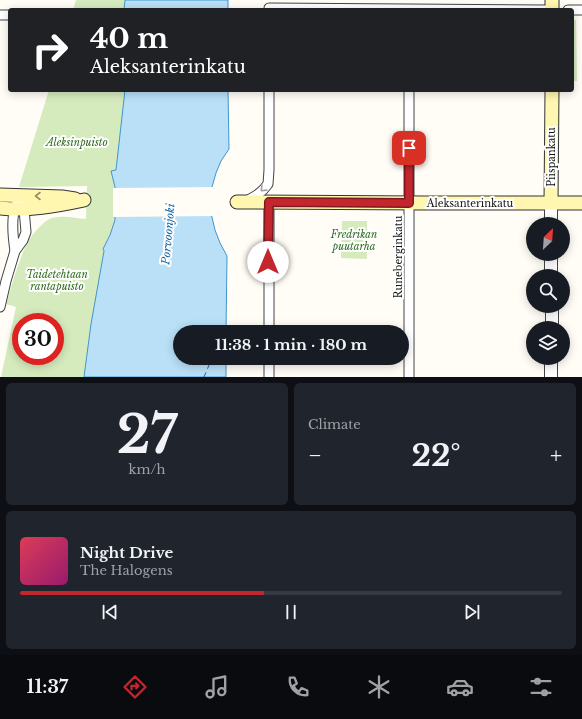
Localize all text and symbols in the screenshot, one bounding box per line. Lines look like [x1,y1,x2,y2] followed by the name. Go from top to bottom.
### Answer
[90,21,168,56] text: 40 m
[24,24,76,76] icon: right
[90,56,246,78] text: Aleksanterinkatu
[545,127,558,187] street label: Piispankatu
[392,131,426,165] pin
[44,136,108,149] park label: Aleksinpuisto
[398,137,420,159] icon: arrive
[260,185,268,192] one-way arrow
[35,192,41,200] one-way arrow
[426,197,514,210] street label: Aleksanterinkatu
[158,203,178,266] water label: Porvoonjoki
[392,215,405,298] street label: Runeberginkatu
[526,217,570,261] north arrow
[526,217,570,365] map controls
[330,228,377,253] park label: Fredrikan puutarha
[247,241,289,283] position arrow
[26,268,88,293] park label: Taidetehtaan rantapuisto
[526,269,570,313] button: search
[12,313,64,365] speed limit sign: 30
[526,321,570,365] button: layers
[215,335,367,354] text: 11:38 · 1 min · 180 m
[117,403,177,467] text: 27
[308,416,361,433] text: Climate
[411,437,460,474] text: 22°
[308,442,322,469] text: −
[550,442,562,469] text: +
[129,461,165,478] text: km/h
[80,543,173,562] text: Night Drive
[80,562,173,579] text: The Halogens
[99,601,121,623] icon: previous
[280,601,302,623] icon: pause
[461,601,483,623] icon: next
[121,673,149,701] icon: directions
[203,673,231,701] icon: music
[284,673,312,701] icon: phone
[365,673,393,701] icon: climate
[446,673,474,701] icon: car
[527,673,555,701] icon: filters
[27,676,68,698] text: 11:37

